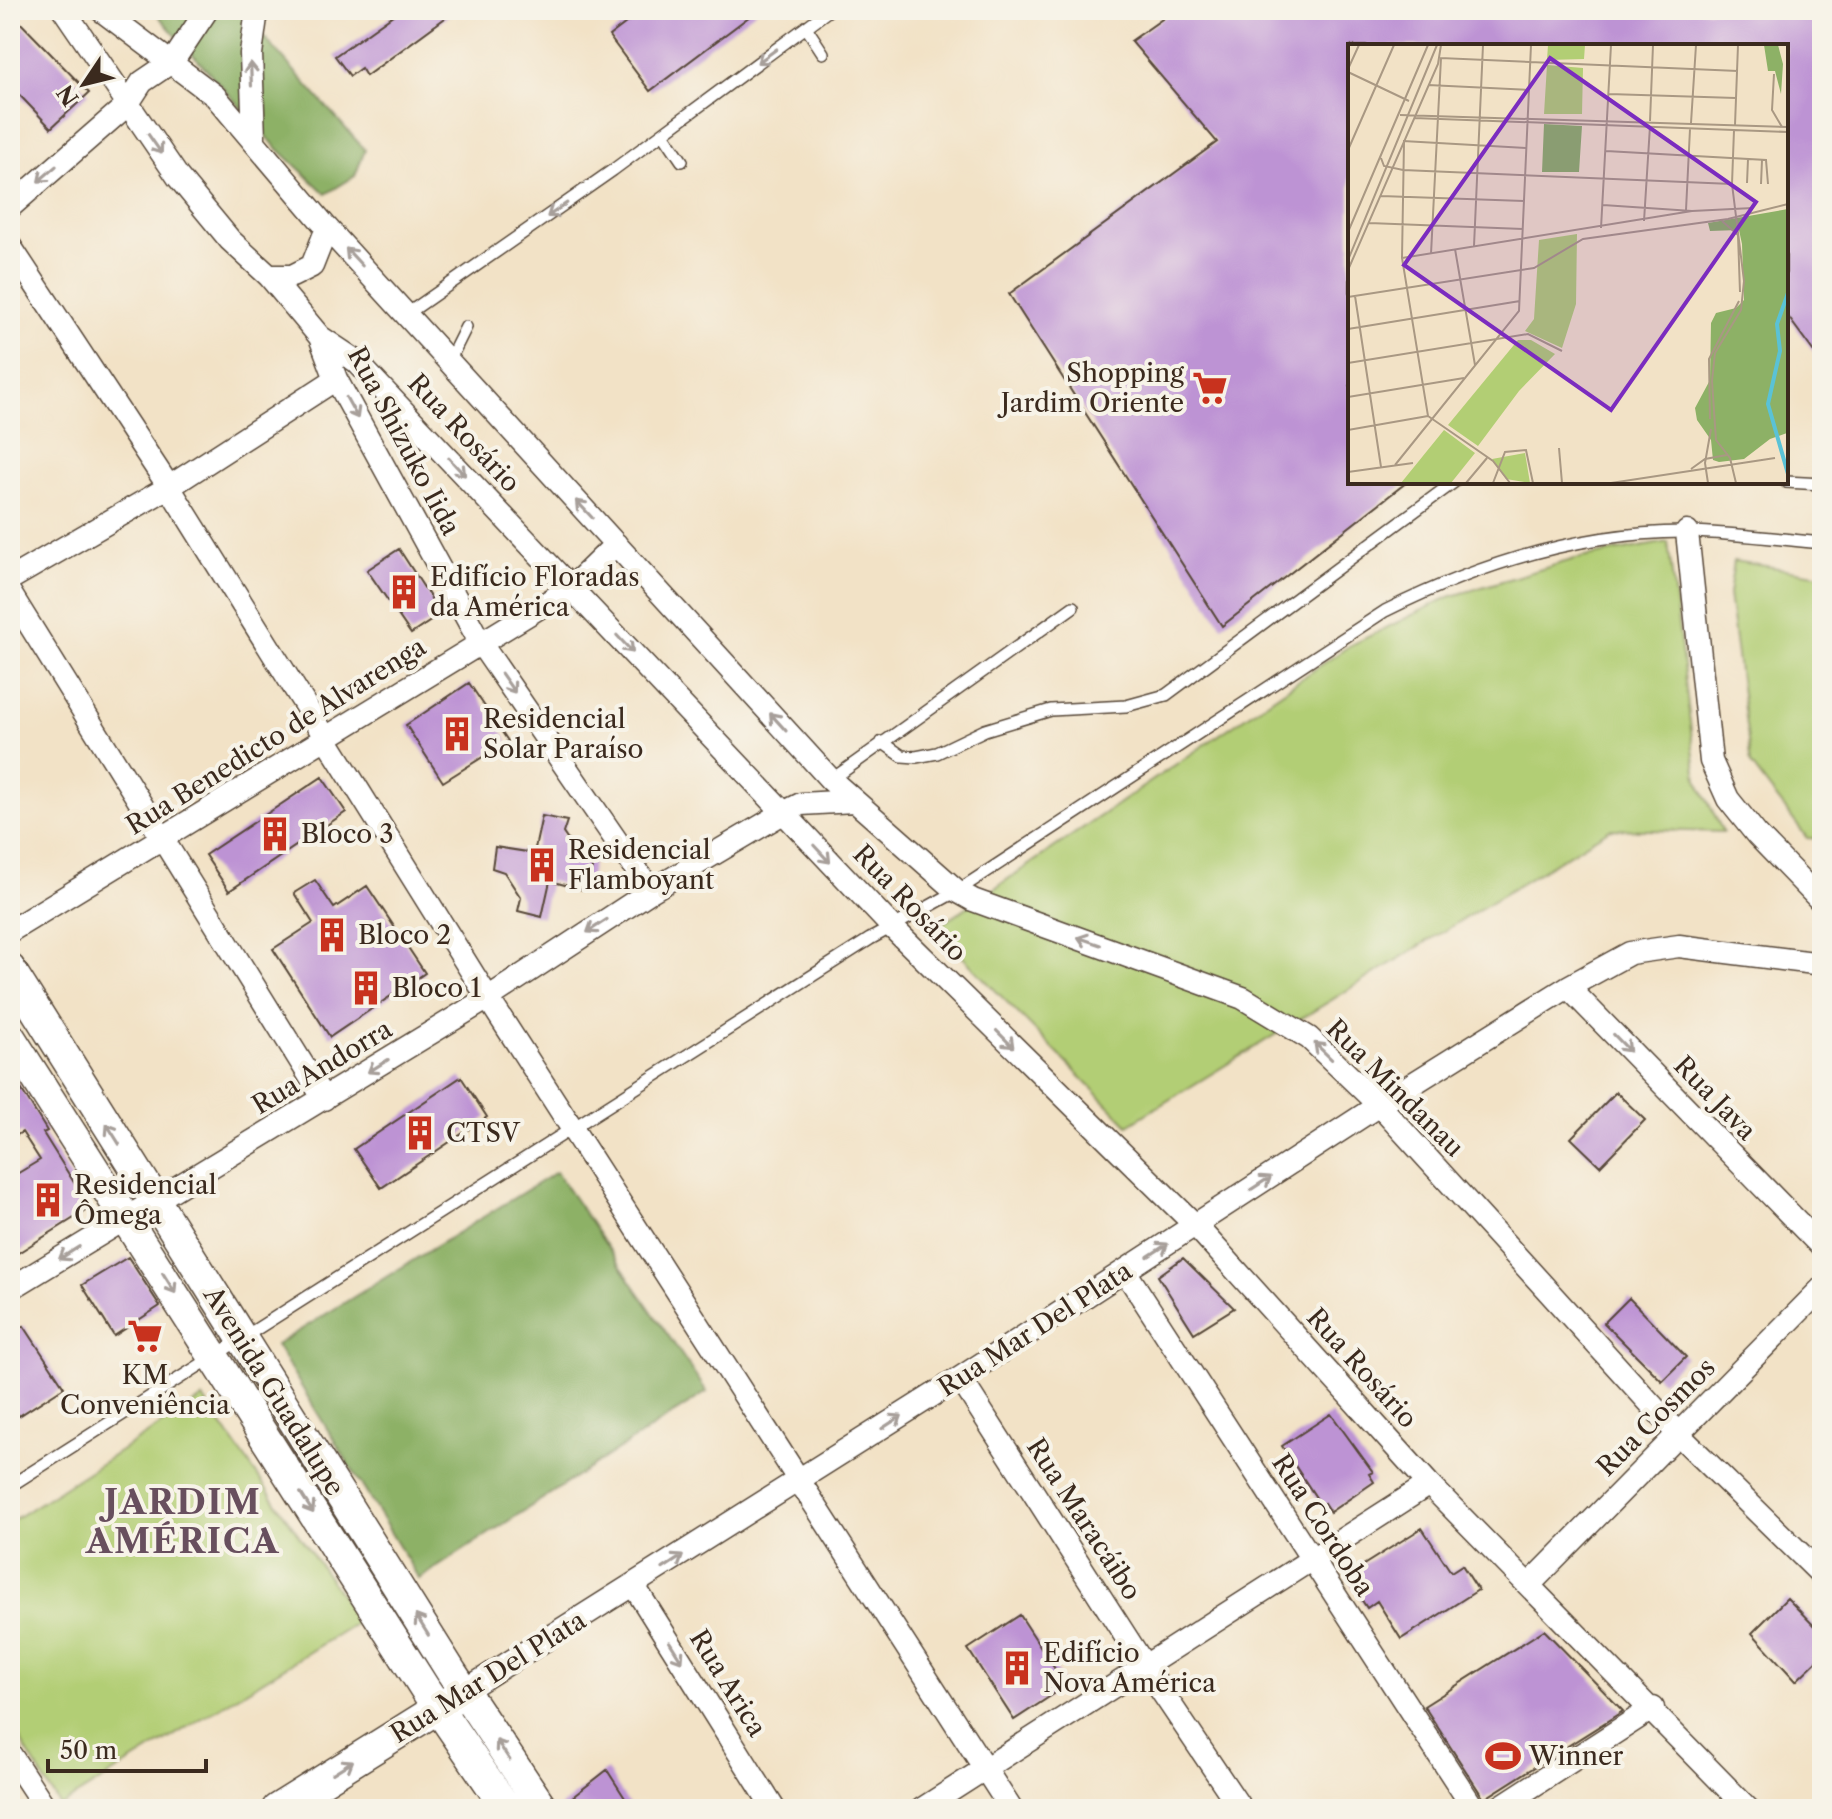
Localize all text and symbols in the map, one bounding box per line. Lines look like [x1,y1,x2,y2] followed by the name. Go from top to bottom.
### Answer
[44,44,124,124] north arrow
[1348,44,1788,484] inset map
[756,48,778,65] one-way arrow
[244,61,259,88] one-way arrow
[51,80,85,111] text: N
[146,133,163,154] one-way arrow
[38,165,58,183] one-way arrow
[546,202,568,218] one-way arrow
[346,247,364,267] one-way arrow
[341,341,467,541] street label: Rua Shizuko Iida
[997,357,1184,419] place label: Shopping Jardim Oriente
[401,367,527,499] street label: Rua Rosário
[1191,369,1229,407] supermarket icon: Shopping Jardim Oriente
[344,396,360,419] one-way arrow
[448,457,467,477] one-way arrow
[576,500,594,520] one-way arrow
[430,561,640,623] place label: Edifício Floradas da América
[385,573,423,611] building icon: Edifício Floradas da América
[120,630,432,842] street label: Rua Benedicto de Alvarenga
[615,634,633,654] one-way arrow
[500,671,516,693] one-way arrow
[483,703,644,765] place label: Residencial Solar Paraíso
[770,713,788,733] one-way arrow
[438,715,476,753] building icon: Residencial Solar Paraíso
[256,815,294,853] building icon: Bloco 3
[301,818,393,850] place label: Bloco 3
[568,834,715,896] place label: Residencial Flamboyant
[846,838,974,968] street label: Rua Rosário
[813,844,832,864] one-way arrow
[523,846,561,884] building icon: Residencial Flamboyant
[313,916,351,954] building icon: Bloco 2
[586,918,609,934] one-way arrow
[358,919,451,951] place label: Bloco 2
[1077,932,1102,947] one-way arrow
[347,969,385,1007] building icon: Bloco 1
[392,972,481,1004] place label: Bloco 1
[246,1013,398,1121] street label: Rua Andorra
[1320,1013,1470,1163] street label: Rua Mindanau
[995,1029,1015,1048] one-way arrow
[1612,1033,1631,1052] one-way arrow
[1313,1042,1333,1061] one-way arrow
[1667,1049,1763,1147] street label: Rua Java
[367,1058,390,1074] one-way arrow
[401,1114,439,1152] building icon: CTSV
[446,1117,521,1149] place label: CTSV
[105,1124,121,1146] one-way arrow
[74,1169,217,1231] place label: Residencial Ômega
[1249,1175,1271,1191] one-way arrow
[29,1181,67,1219] building icon: Residencial Ômega
[1146,1242,1168,1259] one-way arrow
[58,1245,80,1261] one-way arrow
[932,1254,1138,1403] street label: Rua Mar Del Plata
[161,1271,177,1294] one-way arrow
[196,1280,351,1501] street label: Avenida Guadalupe
[1300,1302,1424,1434] street label: Rua Rosário
[126,1317,164,1355] supermarket icon: KM Conveniência
[1590,1351,1722,1483] street label: Rua Cosmos
[60,1359,230,1421] place label: KM Conveniência
[880,1413,903,1429] one-way arrow
[1020,1432,1148,1606] street label: Rua Maracáibo
[1265,1448,1381,1602] street label: Rua Cordoba
[85,1481,280,1562] district label: JARDIM AMÉRICA
[300,1491,316,1514] one-way arrow
[661,1553,684,1569] one-way arrow
[384,1604,592,1750] street label: Rua Mar Del Plata
[414,1615,431,1637] one-way arrow
[683,1624,773,1743] street label: Rua Arica
[1043,1637,1216,1699] place label: Edifício Nova América
[668,1640,684,1663] one-way arrow
[998,1649,1036,1687] building icon: Edifício Nova América
[48,1723,206,1773] scale bar
[60,1736,117,1765] text: 50 m
[1484,1737,1522,1775] sports icon: Winner
[495,1739,511,1762] one-way arrow
[1528,1740,1623,1772] place label: Winner
[331,1759,353,1776] one-way arrow

